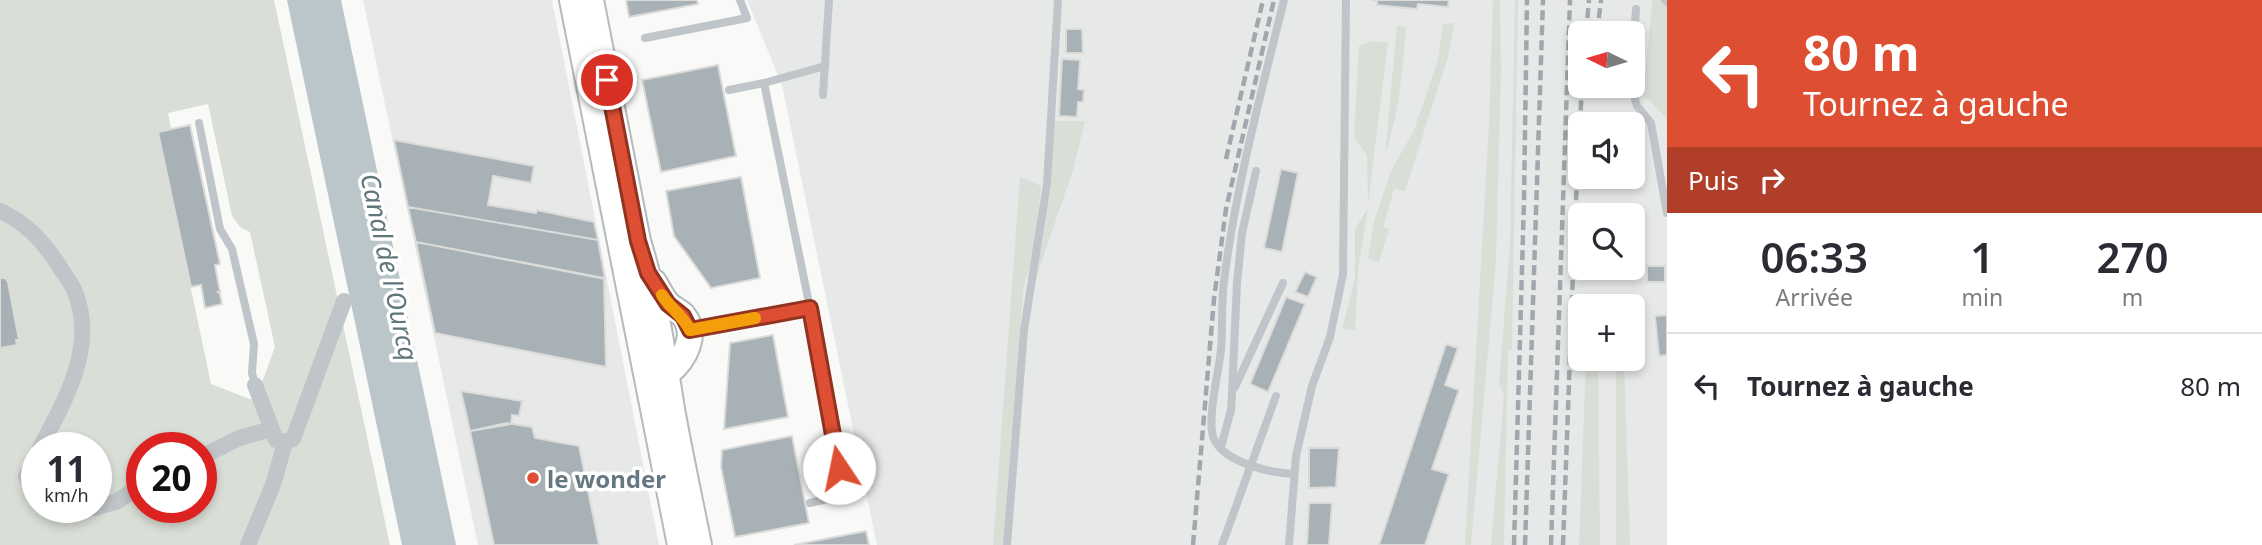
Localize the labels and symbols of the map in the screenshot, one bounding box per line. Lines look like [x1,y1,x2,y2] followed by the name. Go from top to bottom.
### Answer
[1568,21,1645,98] north arrow
[577,50,637,110] pin
[353,170,427,364] water label: Canal de l'Ourcq
[802,431,876,505] position arrow
[126,432,217,523] speed limit sign: 20
[547,462,666,495] place label: le wonder
[525,470,541,486] marker: le wonder

